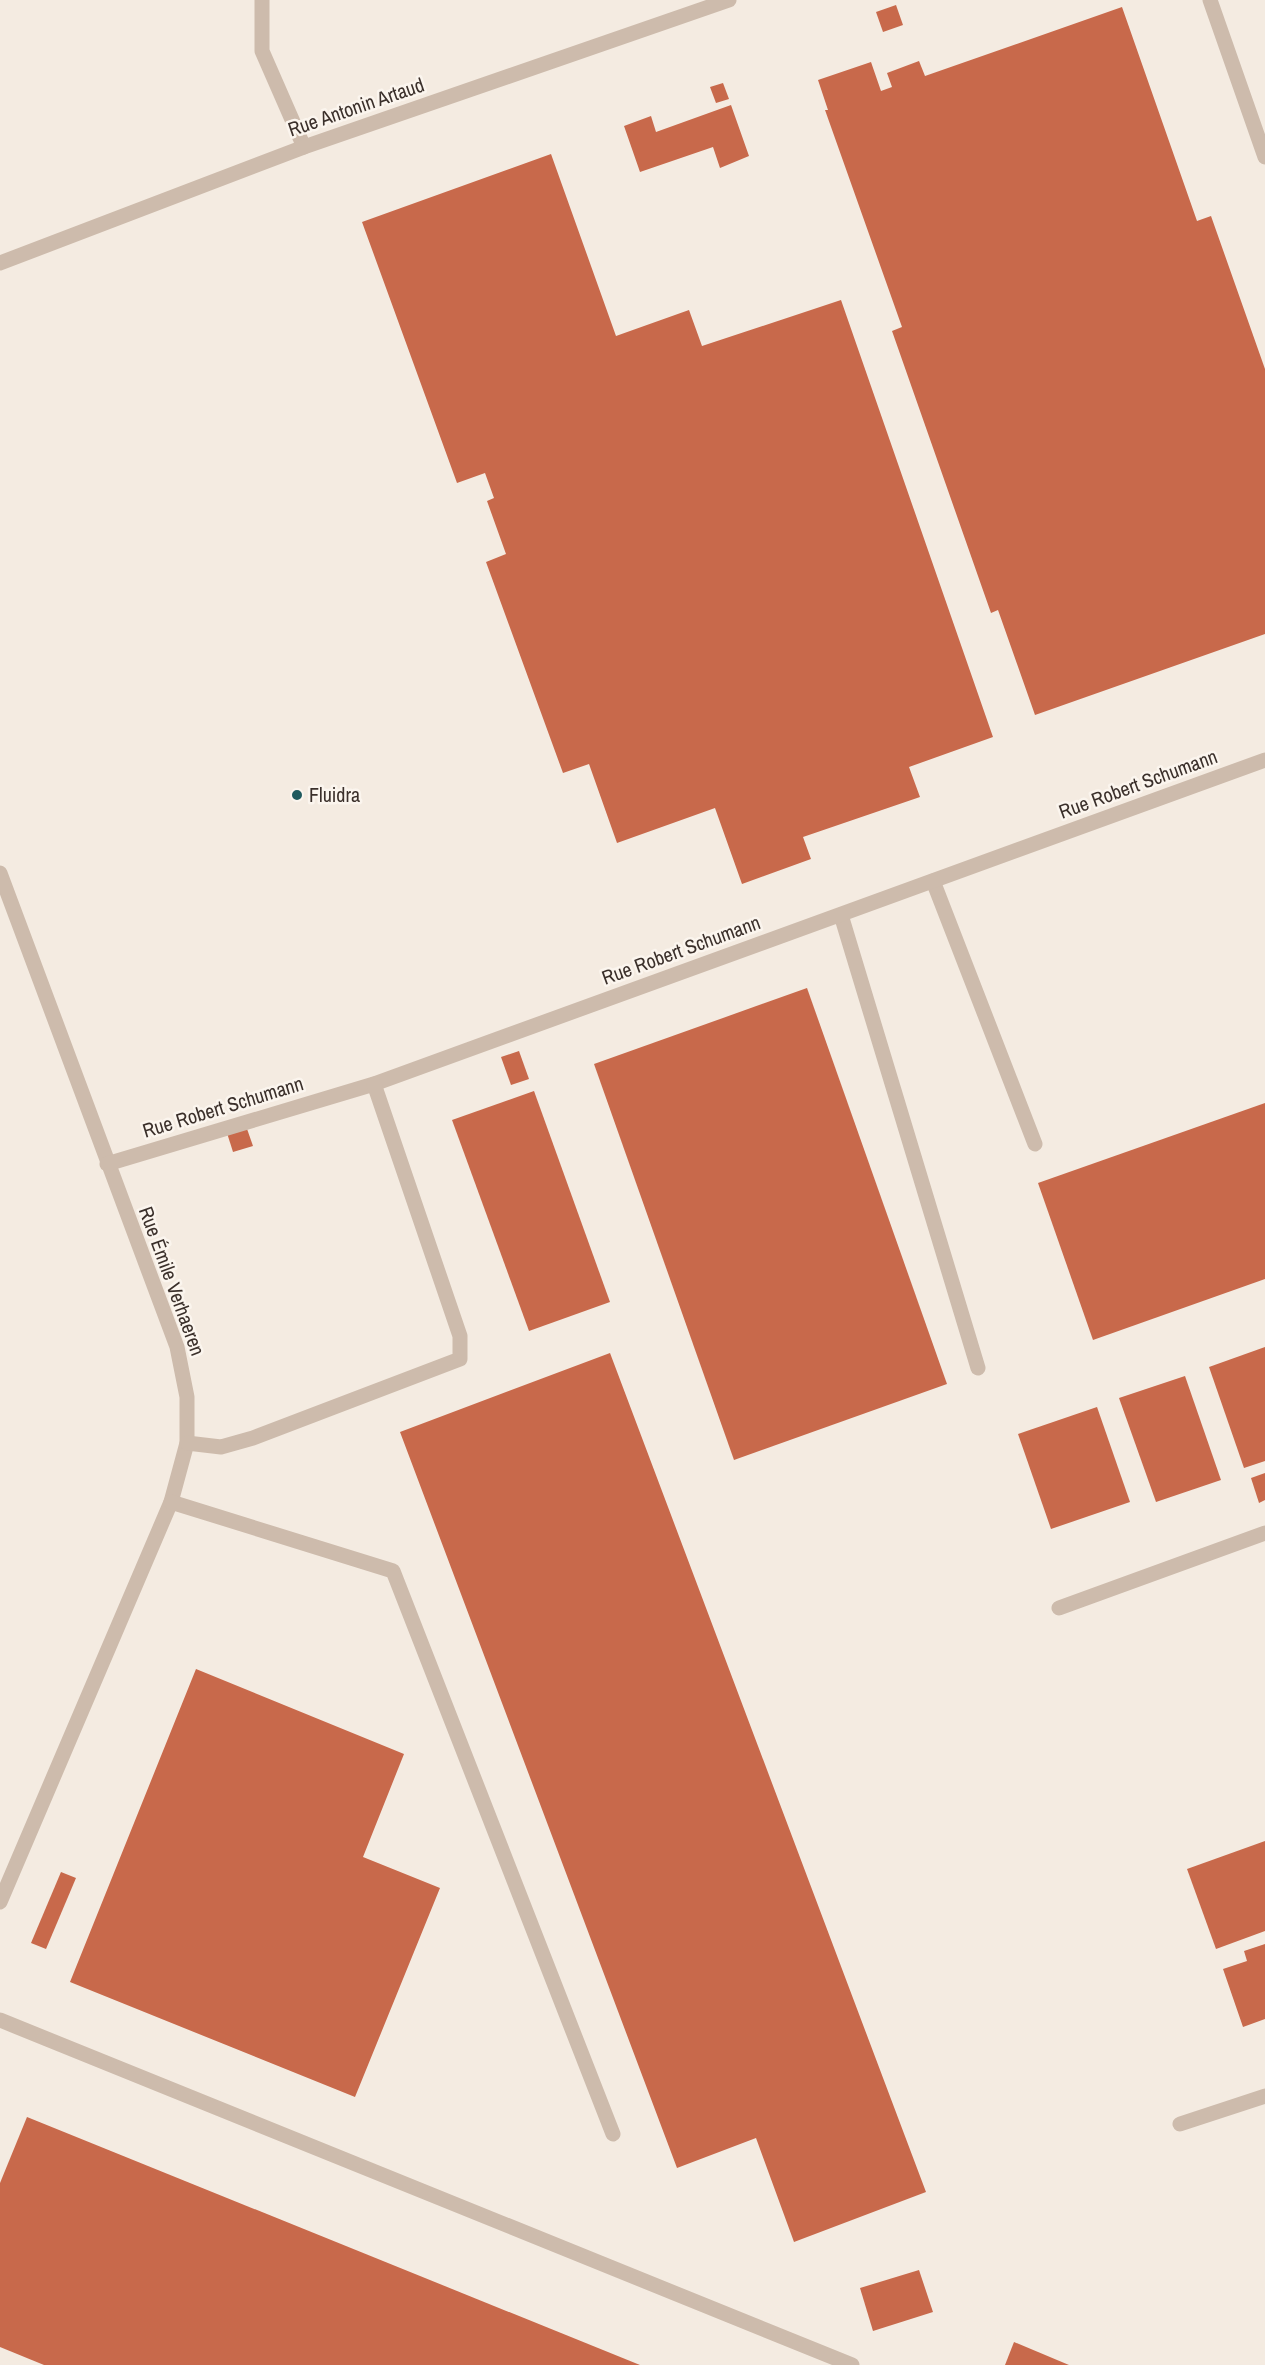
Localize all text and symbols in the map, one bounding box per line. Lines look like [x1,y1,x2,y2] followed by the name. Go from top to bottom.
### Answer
[284,71,427,142] street label: Rue Antonin Artaud
[1055,742,1221,825] street label: Rue Robert Schumann
[309,781,360,808] place label: Fluidra
[290,788,304,802] marker: Fluidra
[598,908,764,991] street label: Rue Robert Schumann
[139,1069,307,1144] street label: Rue Robert Schumann
[133,1203,212,1359] street label: Rue Émile Verhaeren

